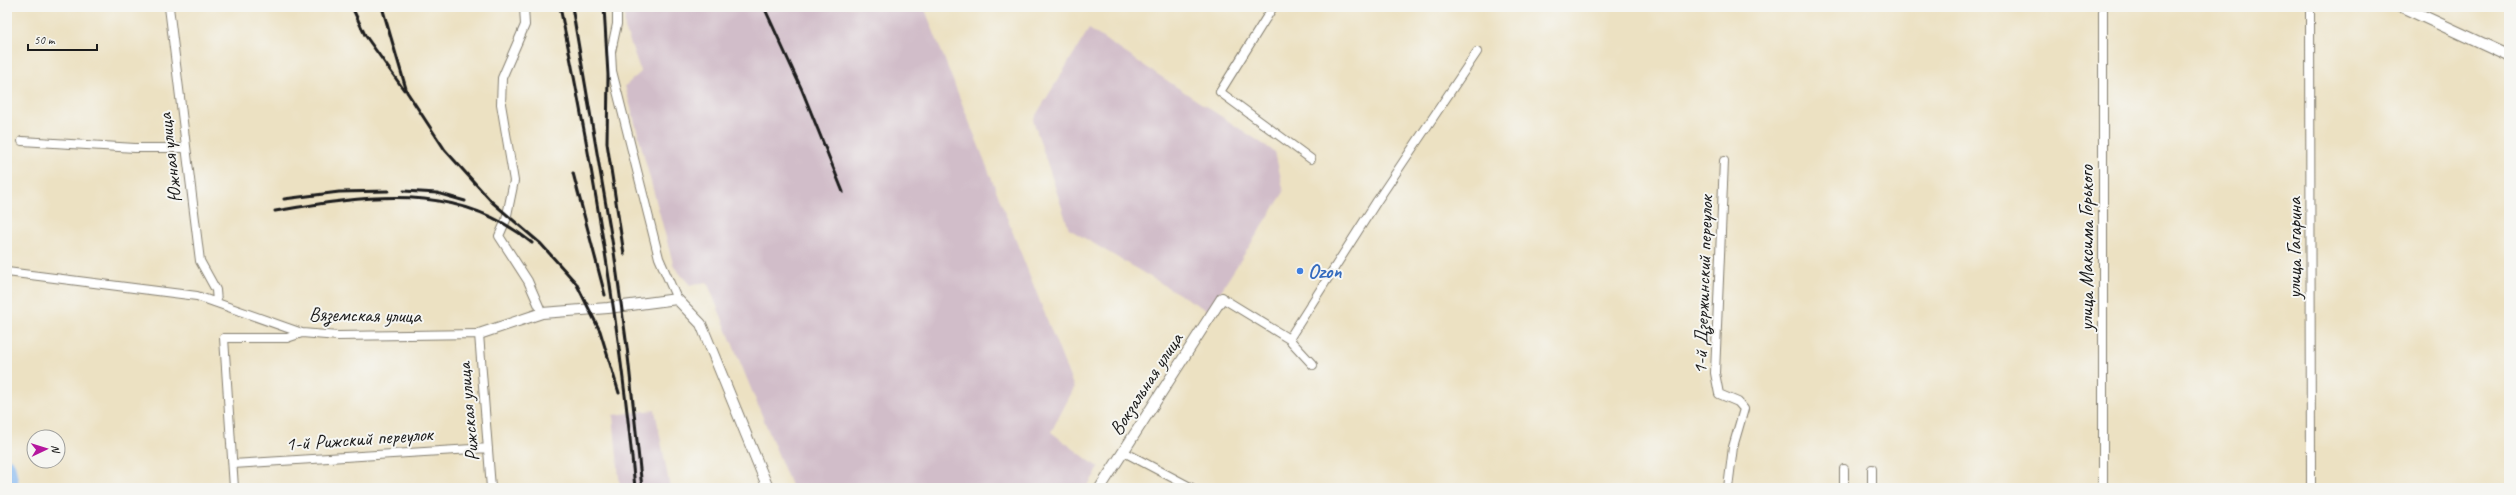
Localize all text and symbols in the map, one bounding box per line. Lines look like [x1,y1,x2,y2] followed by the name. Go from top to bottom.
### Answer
[28,26,97,52] scale bar
[34,32,56,48] text: 50 m
[152,110,188,204] street label: Южная улица
[2074,164,2099,332] street label: улица Максима Горького
[1687,194,1720,375] street label: 1-й Дзержинский переулок
[2282,196,2307,300] street label: улица Гагарина
[1308,259,1342,284] place label: Ozon
[1295,266,1305,276] marker: Ozon
[309,302,423,329] street label: Вяземская улица
[1104,327,1189,440] street label: Вокзальная улица
[451,360,485,462] street label: Рижская улица
[285,421,435,457] street label: 1-й Рижский переулок
[26,429,66,469] north arrow
[49,444,63,454] text: N

